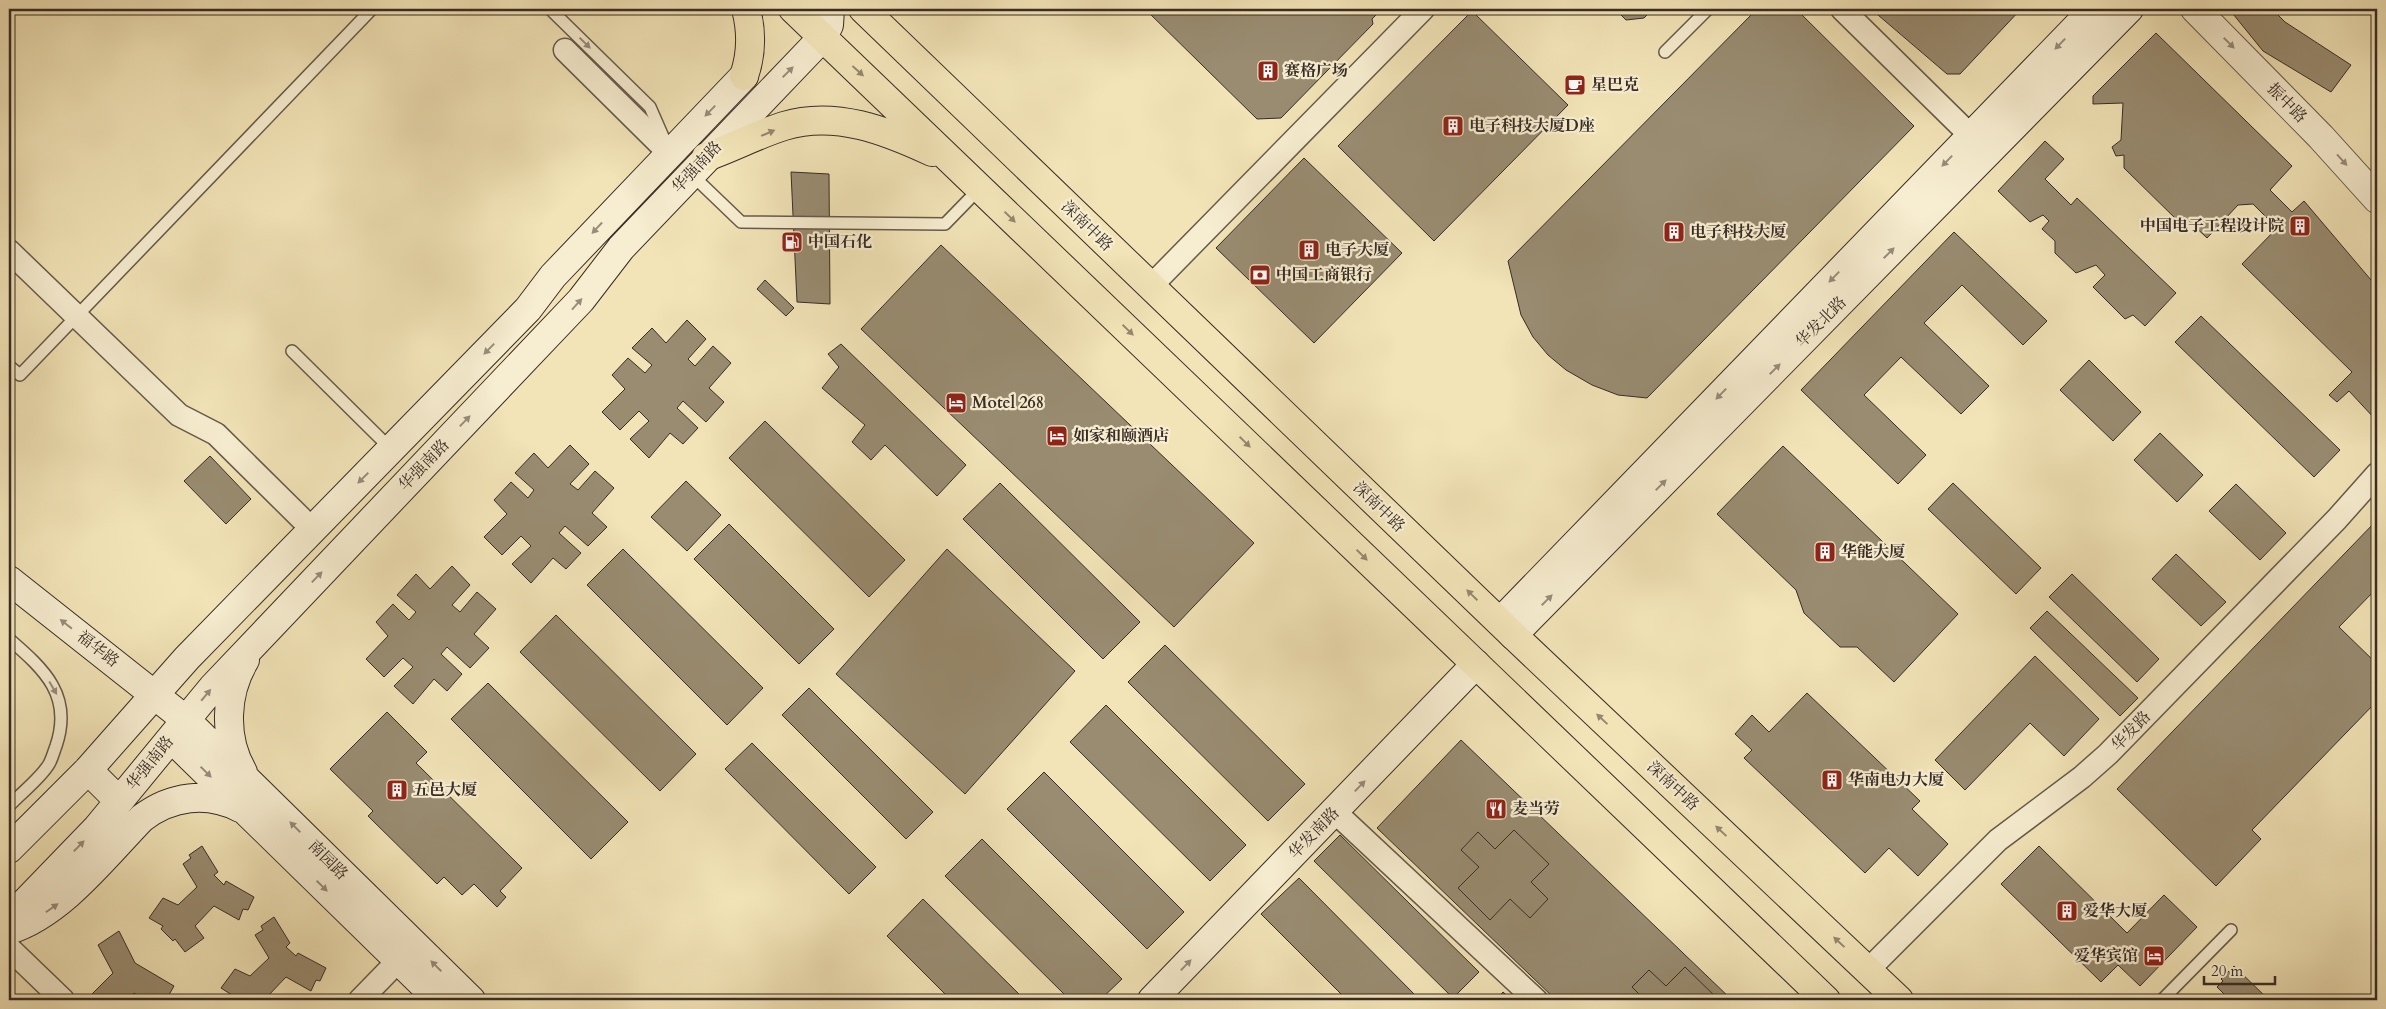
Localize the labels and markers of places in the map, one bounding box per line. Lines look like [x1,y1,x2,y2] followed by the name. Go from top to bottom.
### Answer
[1256,59,1280,83] building icon: 赛格广场
[1284,60,1348,82] place label: 赛格广场
[1563,73,1587,97] cafe icon: 星巴克
[1591,74,1639,96] place label: 星巴克
[1441,114,1465,138] building icon: 电子科技大厦D座
[1469,115,1595,137] place label: 电子科技大厦D座
[2288,214,2312,238] building icon: 中国电子工程设计院
[2140,215,2284,237] place label: 中国电子工程设计院
[1662,220,1686,244] building icon: 电子科技大厦
[1690,221,1786,243] place label: 电子科技大厦
[780,230,804,254] fuel station icon: 中国石化
[808,231,872,253] place label: 中国石化
[1297,238,1321,262] building icon: 电子大厦
[1325,239,1389,261] place label: 电子大厦
[1248,263,1272,287] bank icon: 中国工商银行
[1276,264,1372,286] place label: 中国工商银行
[944,391,968,415] hotel icon: Motel 268
[972,392,1044,414] place label: Motel 268
[1045,424,1069,448] hotel icon: 如家和颐酒店
[1073,425,1169,447] place label: 如家和颐酒店
[1813,540,1837,564] building icon: 华能大厦
[1841,541,1905,563] place label: 华能大厦
[1820,768,1844,792] building icon: 华南电力大厦
[1848,769,1944,791] place label: 华南电力大厦
[385,778,409,802] building icon: 五邑大厦
[413,779,477,801] place label: 五邑大厦
[1484,797,1508,821] restaurant icon: 麦当劳
[1512,798,1560,820] place label: 麦当劳
[2055,899,2079,923] building icon: 爱华大厦
[2083,900,2147,922] place label: 爱华大厦
[2142,944,2166,968] hotel icon: 爱华宾馆
[2074,945,2138,967] place label: 爱华宾馆

